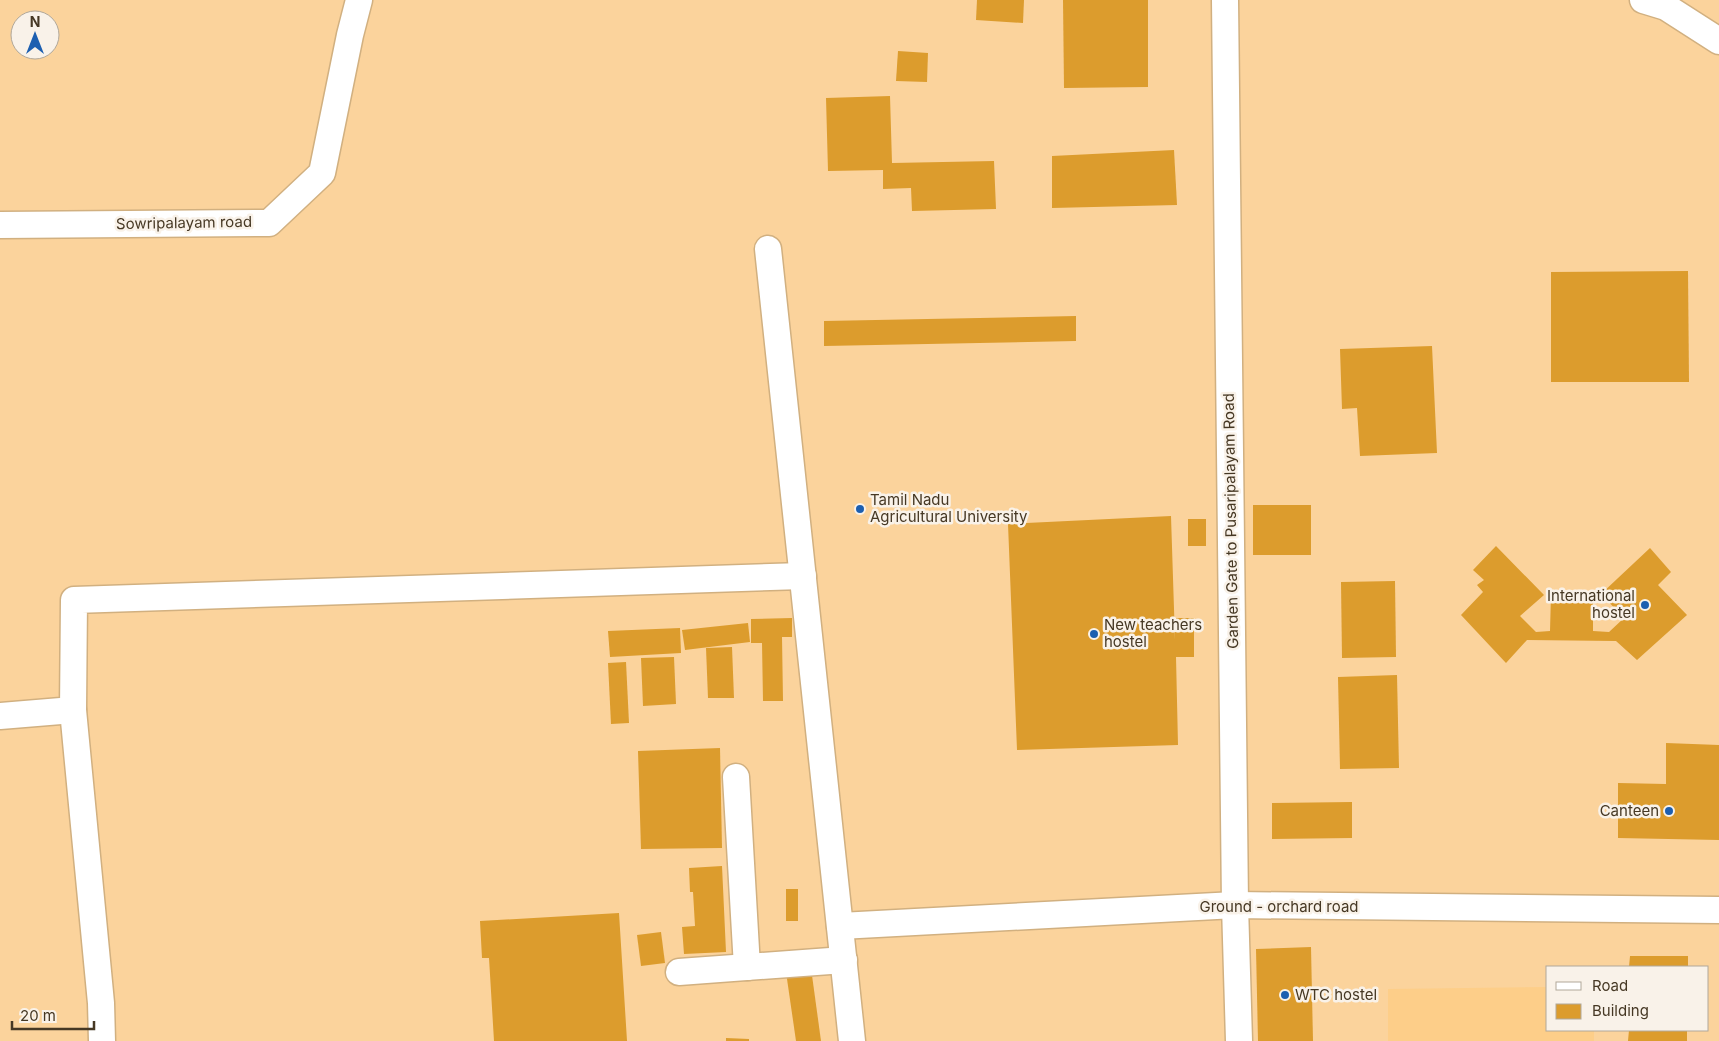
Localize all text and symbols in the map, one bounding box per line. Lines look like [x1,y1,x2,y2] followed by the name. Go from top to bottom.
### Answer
[10,10,60,60] north arrow
[30,13,40,30] text: N
[116,212,252,233] street label: Sowripalayam road
[1219,393,1242,649] street label: Garden Gate to Pusaripalayam Road
[870,490,1028,526] place label: Tamil Nadu Agricultural University
[854,503,866,515] marker: Tamil Nadu Agricultural University
[1547,586,1635,622] place label: International hostel
[1639,599,1651,611] marker: International hostel
[1104,615,1202,651] place label: New teachers hostel
[1088,628,1100,640] marker: New teachers hostel
[1600,801,1659,820] place label: Canteen
[1663,805,1675,817] marker: Canteen
[1199,897,1359,916] street label: Ground - orchard road
[1546,966,1709,1031] legend
[1592,976,1628,995] text: Road
[1295,985,1377,1004] place label: WTC hostel
[1279,989,1291,1001] marker: WTC hostel
[12,998,95,1030] scale bar
[1592,1001,1649,1020] text: Building
[20,1006,56,1025] text: 20 m

